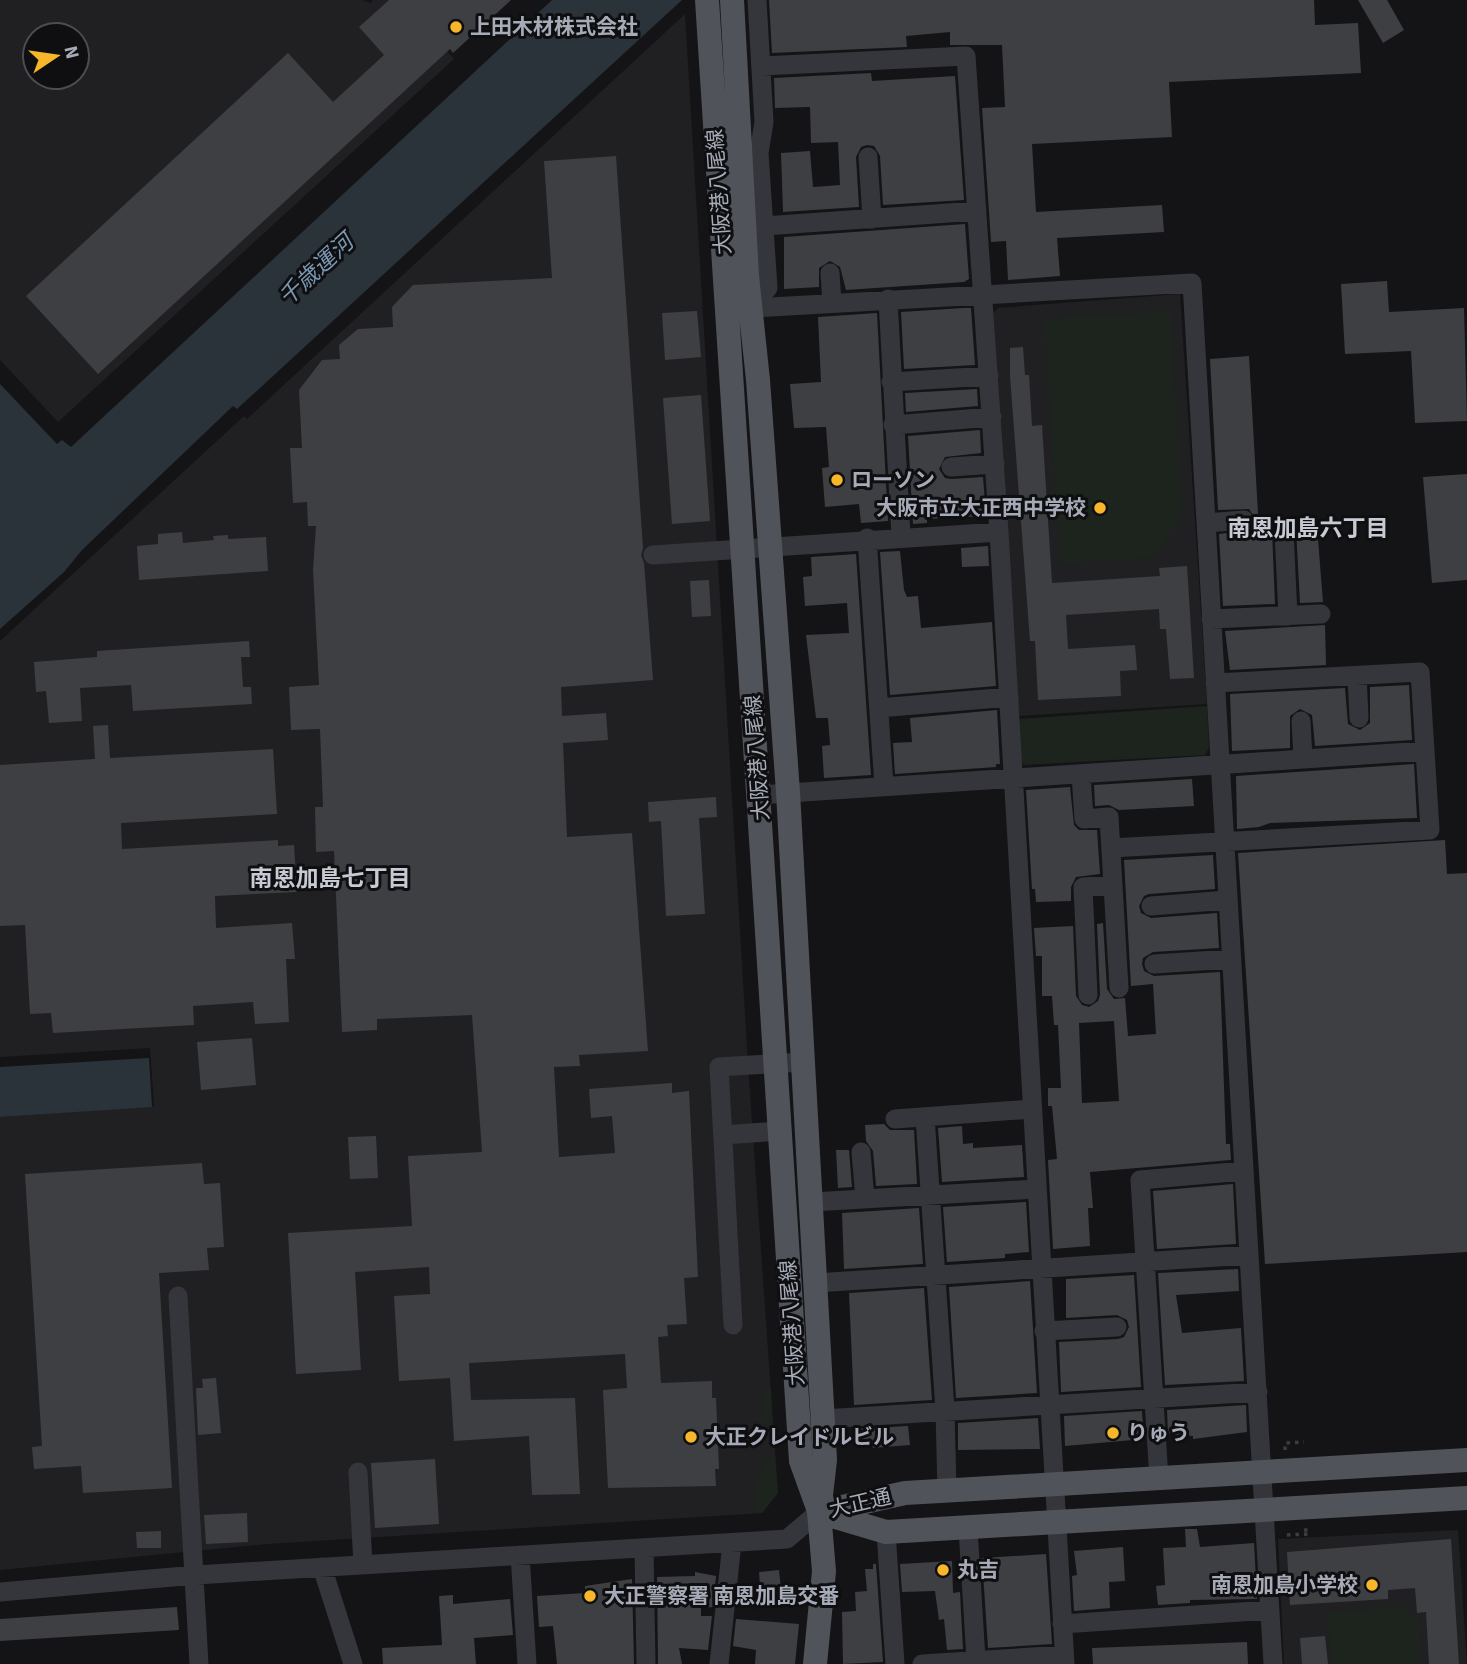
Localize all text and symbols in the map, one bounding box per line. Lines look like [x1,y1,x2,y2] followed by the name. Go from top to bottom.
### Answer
[470,12,638,42] place label: 上田木材株式会社
[448,19,464,35] marker: 上田木材株式会社
[21,21,91,91] north arrow
[57,43,86,62] text: N
[700,128,738,256] street label: 大阪港八尾線
[271,224,364,313] water label: 千歳運河
[851,465,935,495] place label: ローソン
[829,472,845,488] marker: ローソン
[876,493,1086,523] place label: 大阪市立大正西中学校
[1092,500,1108,516] marker: 大阪市立大正西中学校
[1228,512,1389,545] district label: 南恩加島六丁目
[738,694,776,822] street label: 大阪港八尾線
[250,862,411,895] district label: 南恩加島七丁目
[773,1259,811,1387] street label: 大阪港八尾線
[1127,1418,1190,1448] place label: りゅう
[705,1422,894,1452] place label: 大正クレイドルビル
[1105,1425,1121,1441] marker: りゅう
[683,1429,699,1445] marker: 大正クレイドルビル
[826,1481,894,1525] street label: 大正通
[957,1555,999,1585] place label: 丸吉
[935,1562,951,1578] marker: 丸吉
[1211,1570,1358,1600] place label: 南恩加島小学校
[1364,1577,1380,1593] marker: 南恩加島小学校
[604,1581,839,1611] place label: 大正警察署 南恩加島交番
[582,1588,598,1604] marker: 大正警察署 南恩加島交番

